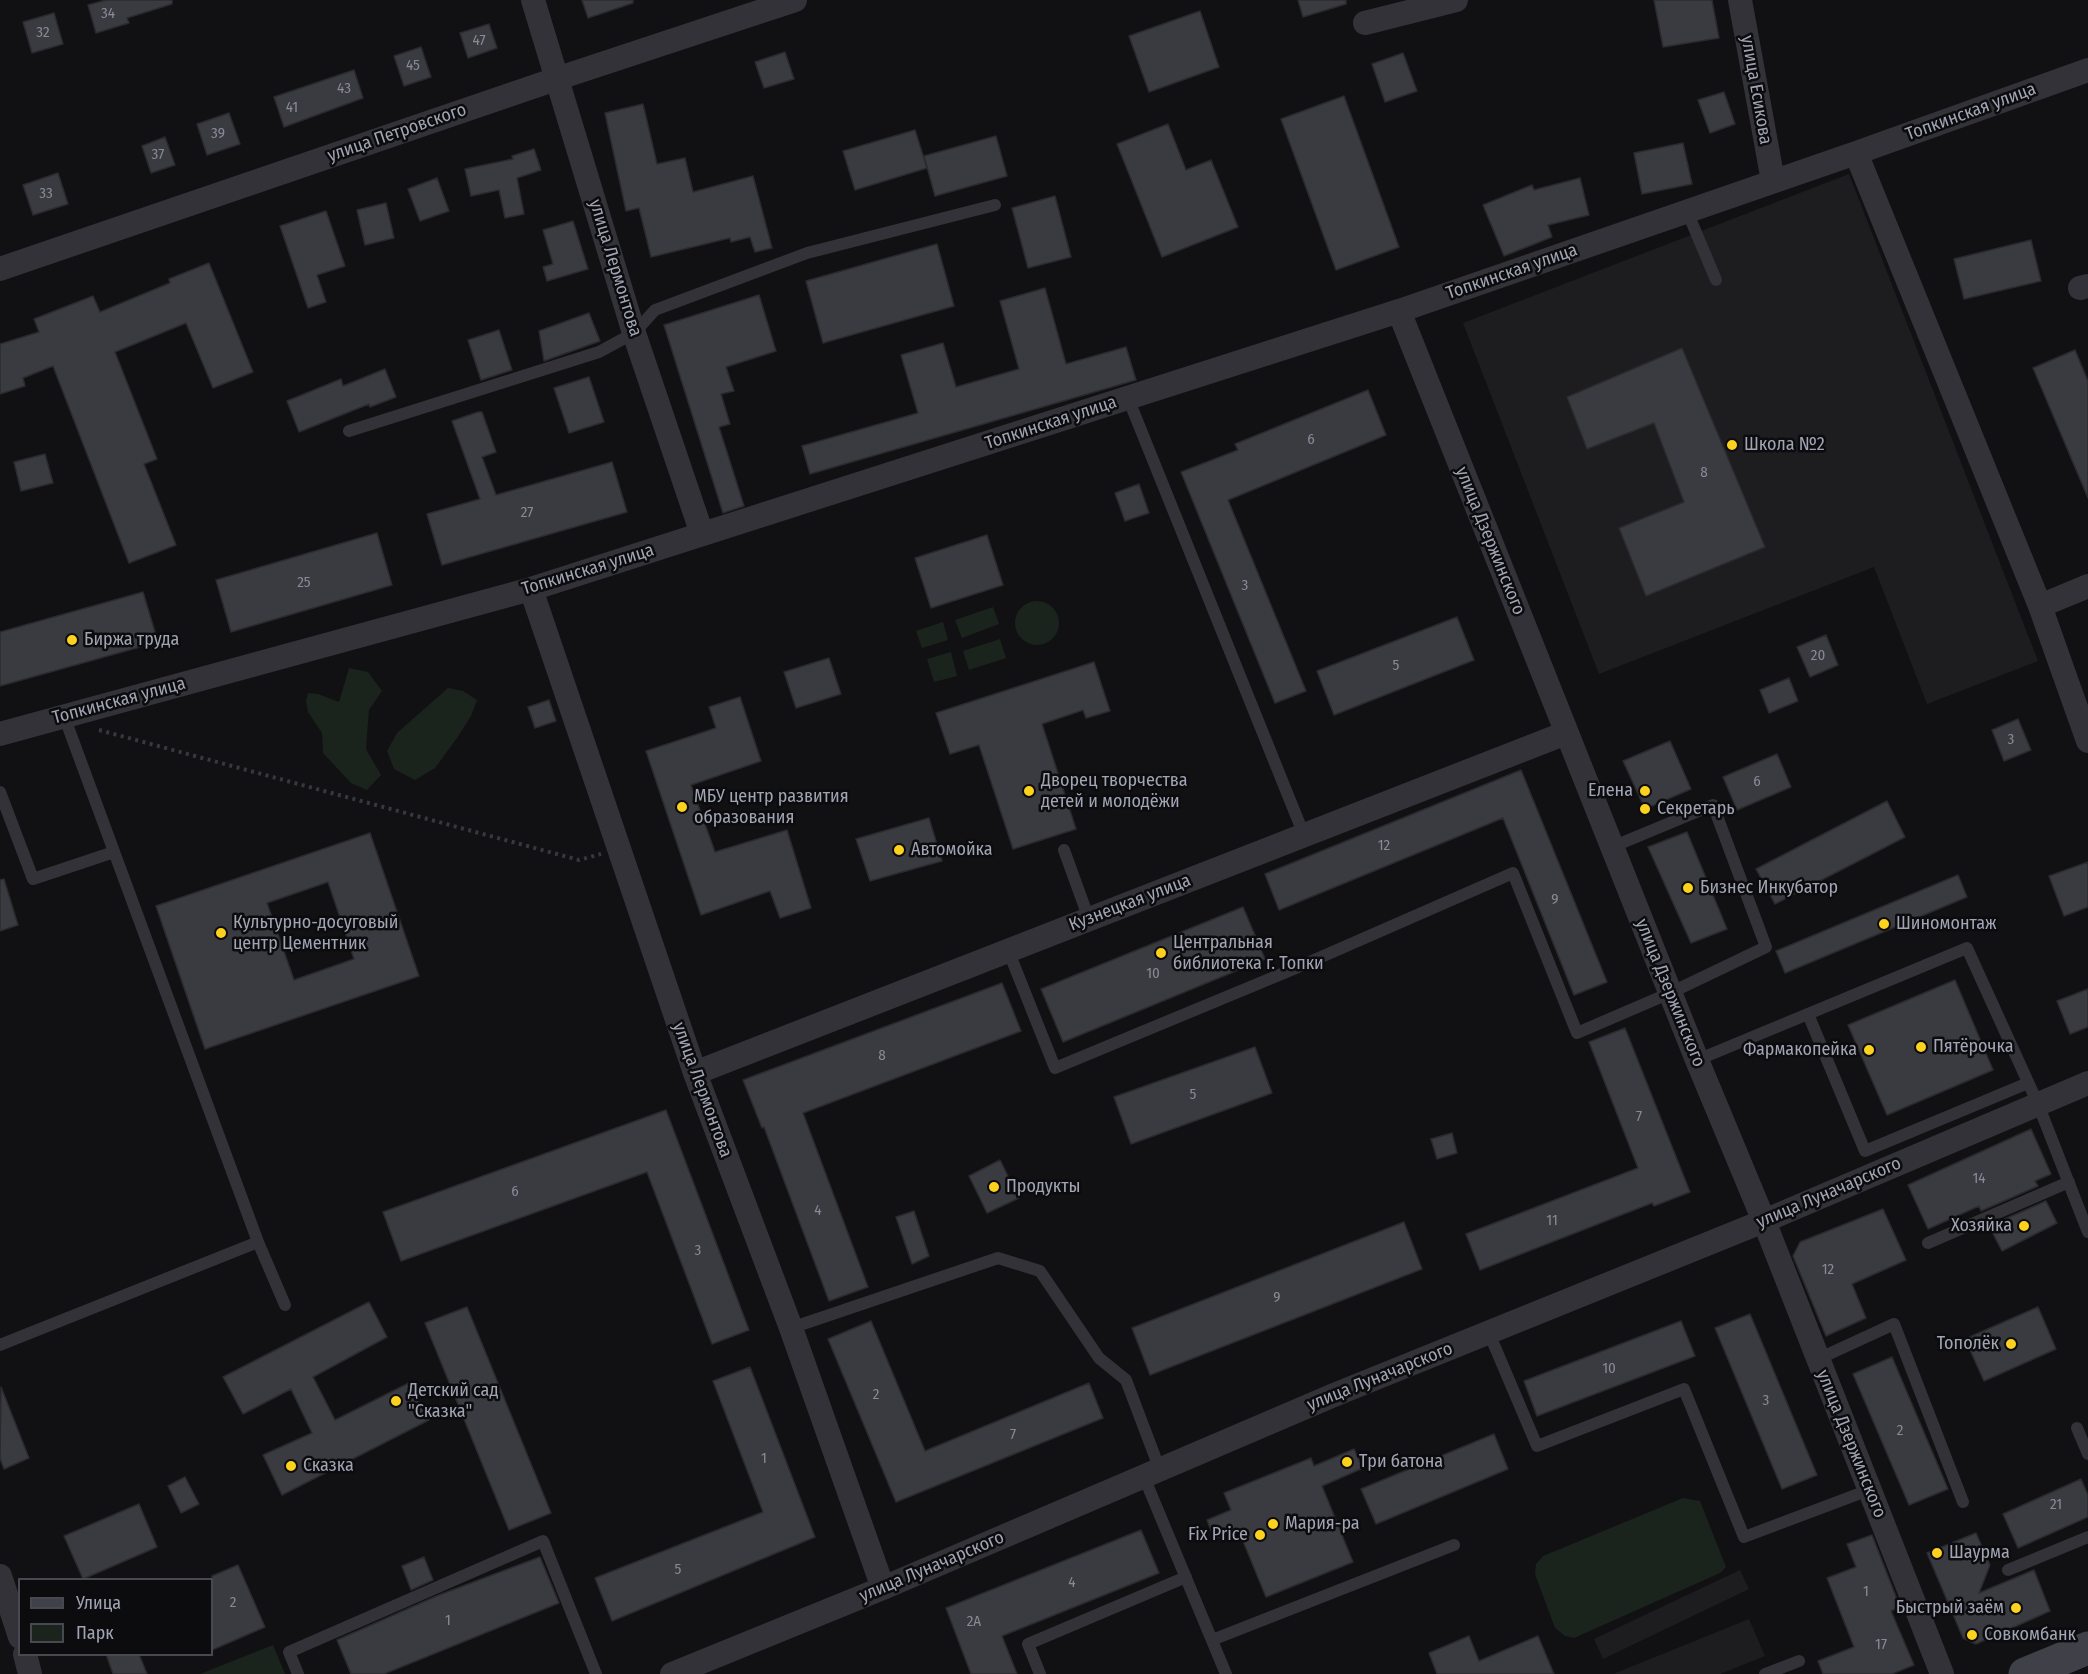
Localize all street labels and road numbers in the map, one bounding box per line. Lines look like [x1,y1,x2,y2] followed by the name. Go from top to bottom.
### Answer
[1736,34,1776,146] street label: улица Есикова
[1903,78,2039,146] street label: Топкинская улица
[325,99,469,167] street label: улица Петровского
[584,197,646,339] street label: улица Лермонтова
[1444,239,1580,305] street label: Топкинская улица
[983,392,1119,454] street label: Топкинская улица
[1450,464,1530,618] street label: улица Дзержинского
[519,540,657,600] street label: Топкинская улица
[50,673,188,729] street label: Топкинская улица
[1066,870,1194,936] street label: Кузнецкая улица
[1630,916,1710,1070] street label: улица Дзержинского
[667,1019,737,1161] street label: улица Лермонтова
[1753,1153,1905,1233] street label: улица Луначарского
[1304,1338,1456,1416] street label: улица Луначарского
[1811,1367,1891,1521] street label: улица Дзержинского
[856,1527,1008,1607] street label: улица Луначарского

